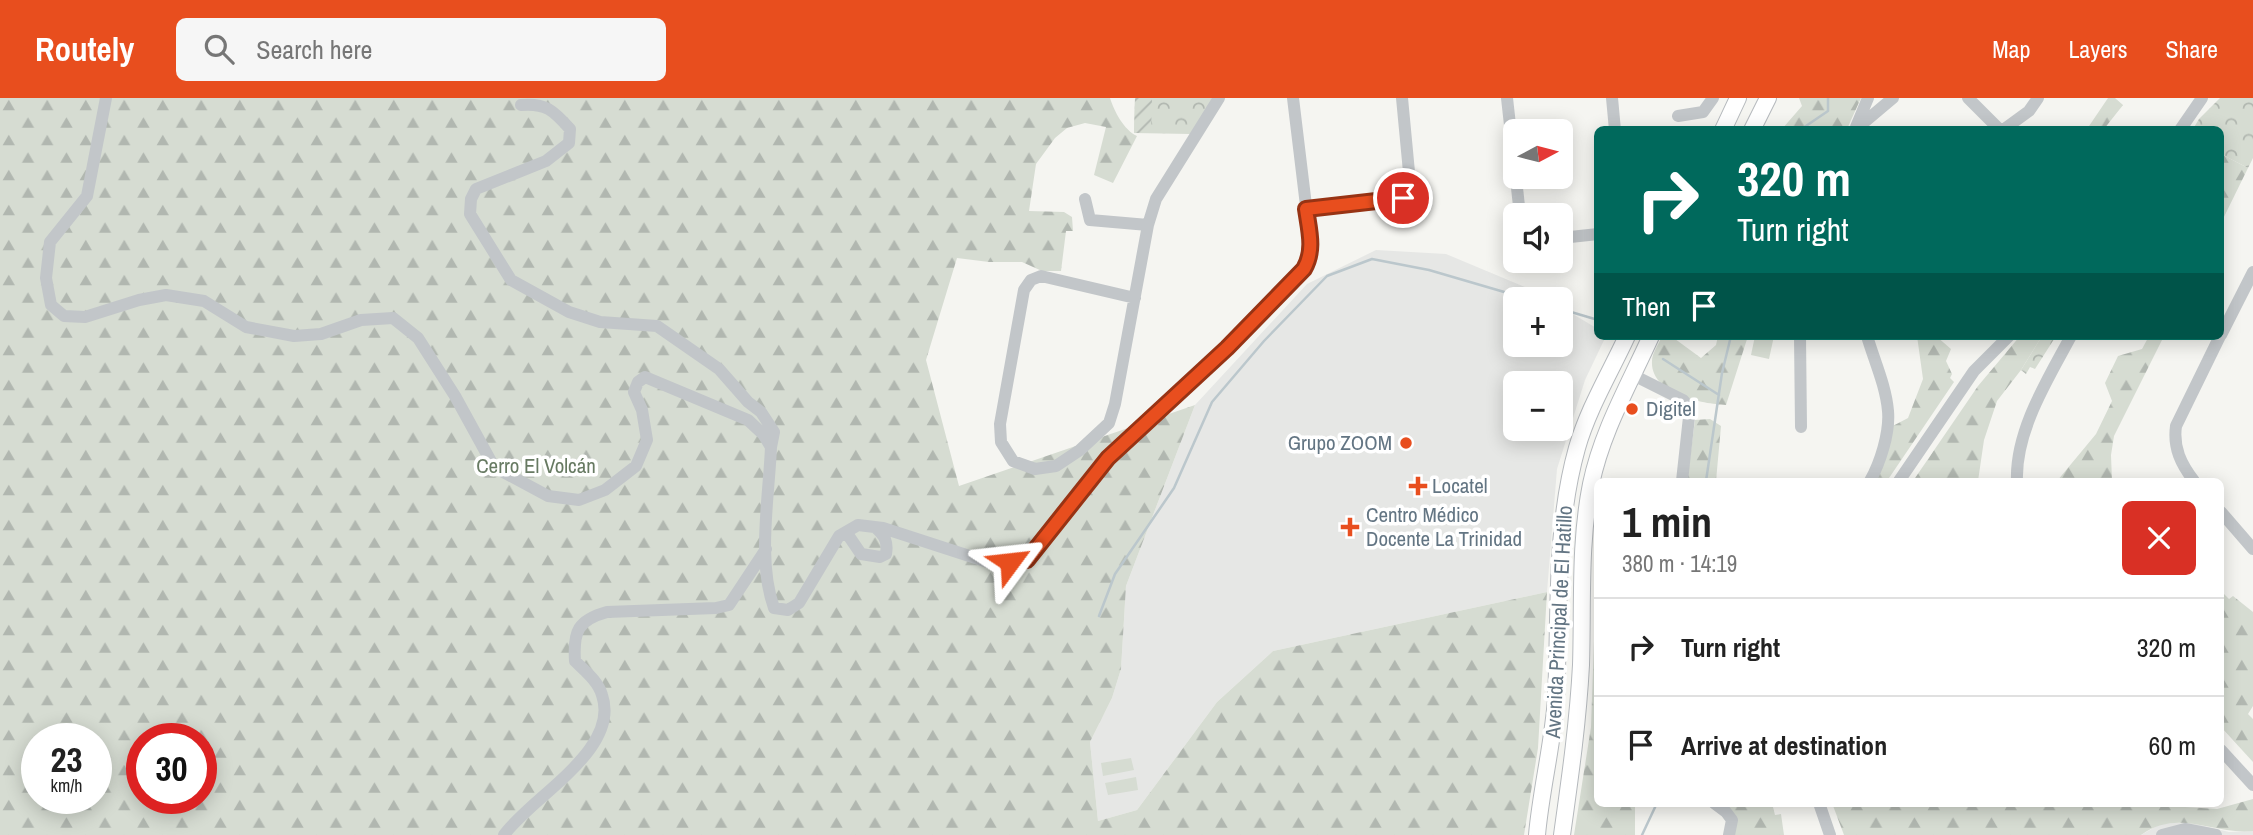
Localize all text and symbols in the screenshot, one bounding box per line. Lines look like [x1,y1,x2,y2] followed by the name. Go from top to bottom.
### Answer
[176,18,666,81] search box
[35,27,134,71] text: Routely
[200,30,238,68] icon: search
[256,32,372,67] text: Search here
[1992,33,2030,65] text: Map
[2068,33,2127,65] text: Layers
[2165,33,2218,65] text: Share
[1503,119,1573,189] north arrow
[1503,119,1573,441] map controls
[1737,145,1851,211] text: 320 m
[1622,154,1713,245] icon: right
[1373,168,1433,228] pin
[1384,179,1422,217] icon: arrive
[1503,203,1573,273] button: sound
[1737,208,1849,251] text: Turn right
[1503,287,1573,357] button: +
[1685,287,1723,325] icon: arrive
[1622,289,1671,324] text: Then
[1503,371,1573,441] button: −
[1646,394,1696,423] place label: Digitel
[1624,401,1640,417] marker: Digitel
[1288,428,1392,457] place label: Grupo ZOOM
[1398,435,1414,451] marker: Grupo ZOOM
[476,451,596,480] park label: Cerro El Volcán
[1432,471,1488,500] place label: Locatel
[1410,478,1426,494] marker: Locatel
[1622,494,1712,550] text: 1 min
[1366,500,1522,553] place label: Centro Médico Docente La Trinidad
[2122,501,2196,575] button: close
[1538,505,1579,740] street label: Avenida Principal de El Hatillo
[1340,517,1360,537] marker: Centro Médico Docente La Trinidad
[973,525,1047,599] position arrow
[1622,548,1737,579] text: 380 m · 14:19
[1622,628,1660,666] icon: right
[1681,630,1780,665] text: Turn right
[2137,630,2196,665] text: 320 m
[126,723,217,814] speed limit sign: 30
[1622,726,1660,764] icon: arrive
[1681,728,1887,763] text: Arrive at destination
[2149,728,2196,763] text: 60 m
[51,736,82,783] text: 23
[51,773,83,798] text: km/h

